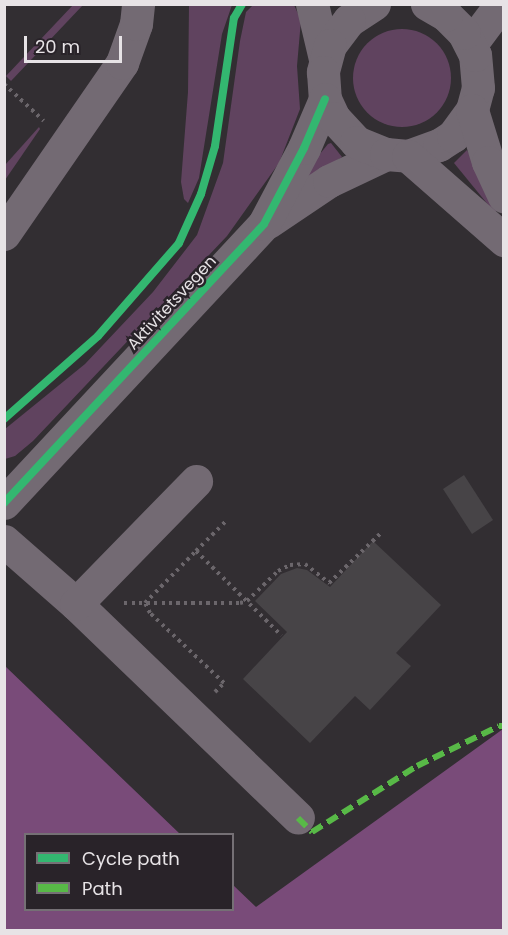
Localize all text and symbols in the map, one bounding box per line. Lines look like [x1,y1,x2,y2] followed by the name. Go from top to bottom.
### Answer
[27,24,124,62] scale bar
[35,34,80,59] text: 20 m
[124,252,220,354] street label: Aktivitetsvegen
[24,833,234,911] legend
[82,846,180,871] text: Cycle path
[82,876,123,901] text: Path

